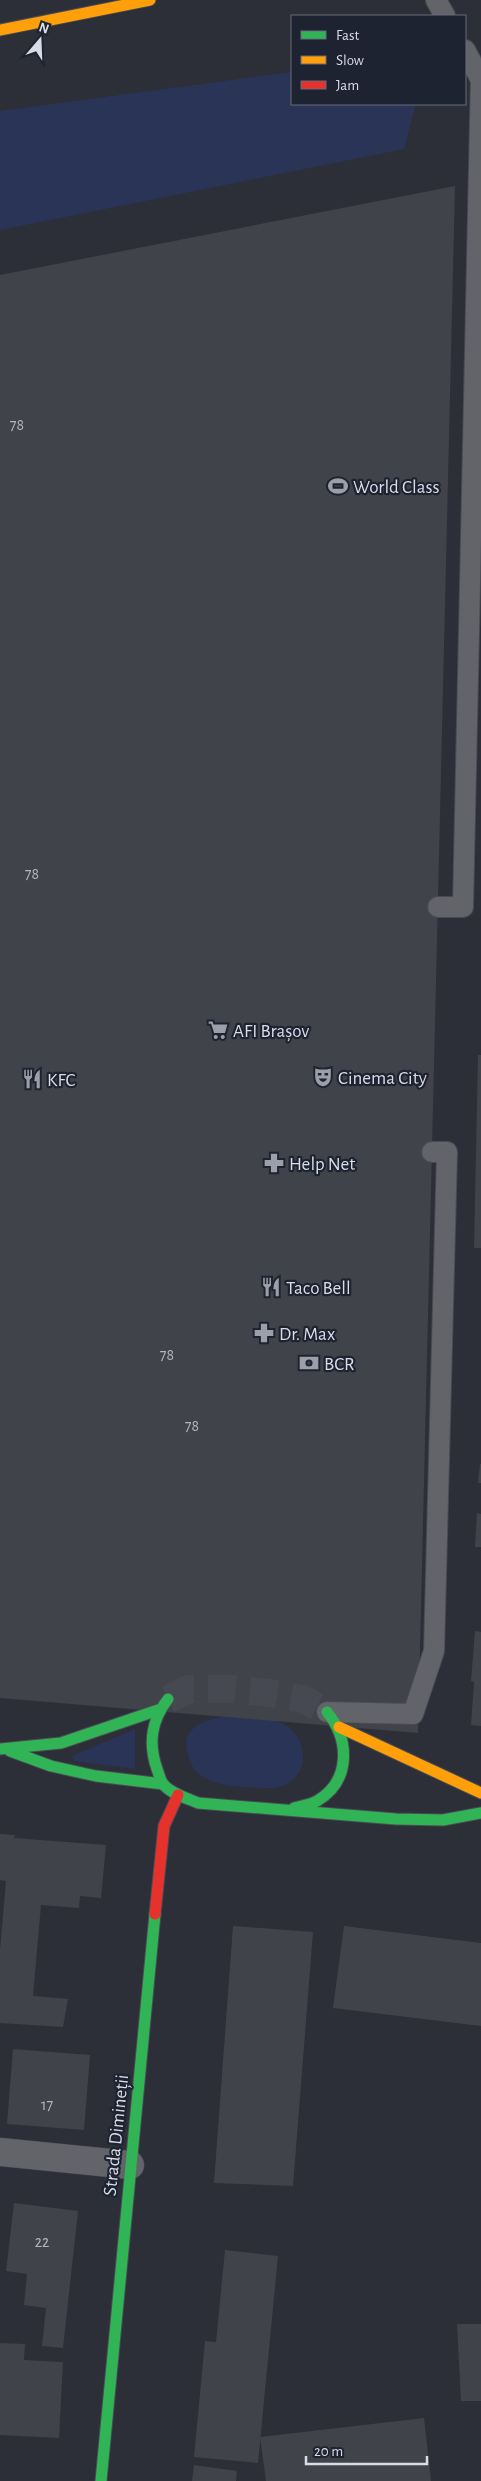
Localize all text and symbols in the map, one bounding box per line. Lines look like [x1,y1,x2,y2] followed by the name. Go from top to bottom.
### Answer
[15,15,65,65] north arrow
[291,15,466,105] legend
[37,20,51,37] text: N
[336,28,360,43] text: Fast
[336,53,364,68] text: Slow
[336,78,359,93] text: Jam
[10,417,24,433] house number: 78
[327,475,349,497] sports icon: World Class
[353,478,440,497] place label: World Class
[25,866,39,882] house number: 78
[207,1019,229,1041] supermarket icon: AFI Brașov
[233,1022,309,1042] place label: AFI Brașov
[312,1066,334,1088] theatre icon: Cinema City
[21,1068,43,1090] restaurant icon: KFC
[338,1069,427,1088] place label: Cinema City
[47,1071,76,1090] place label: KFC
[263,1152,285,1174] pharmacy icon: Help Net
[289,1155,355,1174] place label: Help Net
[260,1276,282,1298] restaurant icon: Taco Bell
[286,1279,351,1298] place label: Taco Bell
[253,1322,275,1344] pharmacy icon: Dr. Max
[279,1325,335,1344] place label: Dr. Max
[160,1347,174,1363] house number: 78
[298,1352,320,1374] bank icon: BCR
[324,1355,355,1374] place label: BCR
[185,1418,199,1434] house number: 78
[101,2074,133,2197] street label: Strada Dimineții
[41,2097,53,2113] house number: 17
[35,2234,49,2250] house number: 22
[306,2434,427,2466] scale bar
[314,2444,343,2459] text: 20 m

